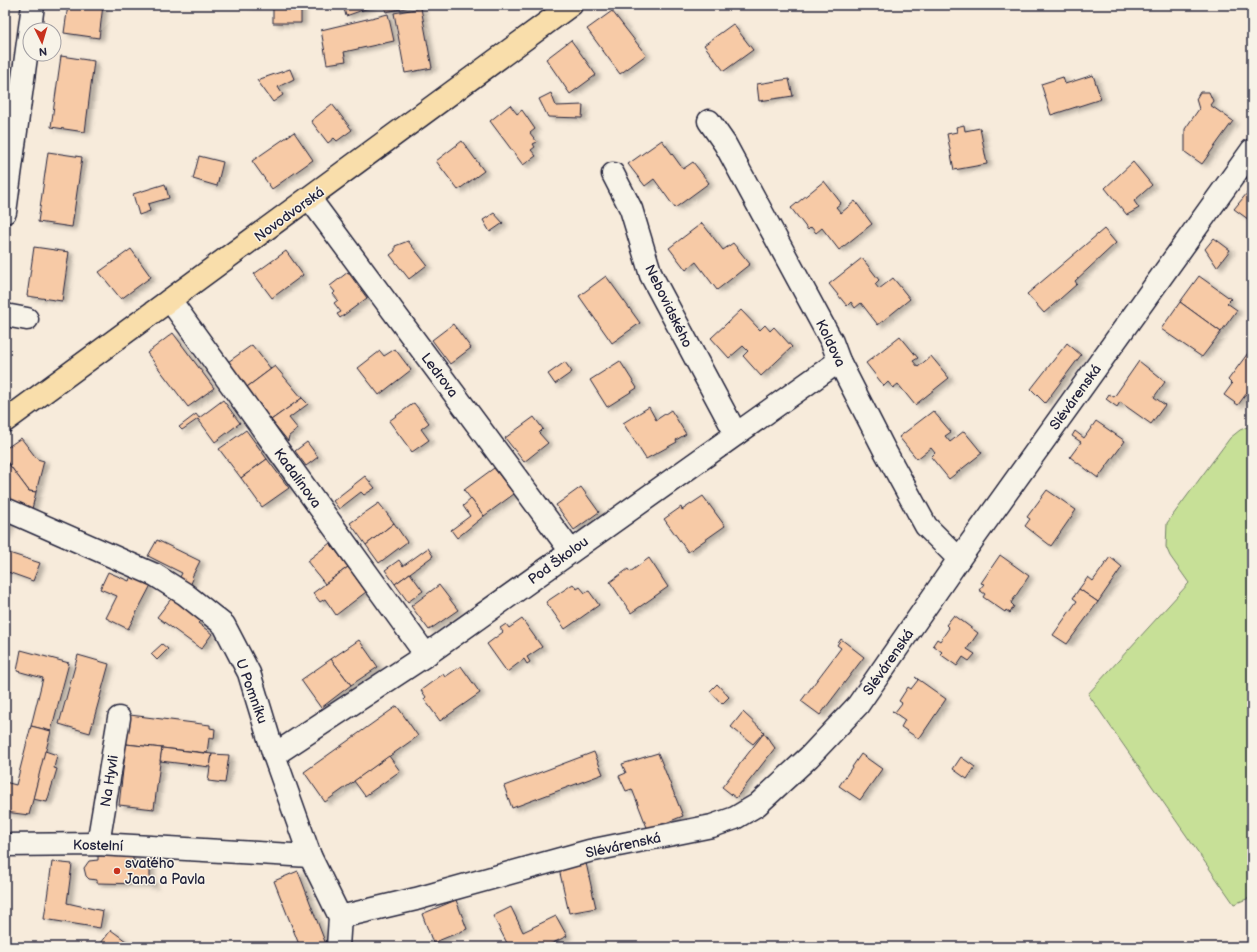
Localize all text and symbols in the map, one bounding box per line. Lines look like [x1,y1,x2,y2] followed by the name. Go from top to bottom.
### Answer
[22,22,62,62] north arrow
[38,45,48,58] text: N
[251,183,328,245] street label: Novodvorská
[641,262,696,351] street label: Nebovidského
[812,317,849,370] street label: Koldova
[417,350,462,401] street label: Ledrova
[1046,361,1105,433] street label: Slévárenská
[270,445,325,511] street label: Kadalínova
[524,532,592,588] street label: Pod Školou
[859,626,917,699] street label: Slévárenská
[232,657,271,726] street label: U Pomníku
[97,754,122,808] street label: Na Hyvli
[584,829,662,862] street label: Slévárenská
[73,837,124,854] street label: Kostelní
[125,855,205,888] place label: svatého Jana a Pavla
[112,866,122,876] marker: svatého Jana a Pavla

